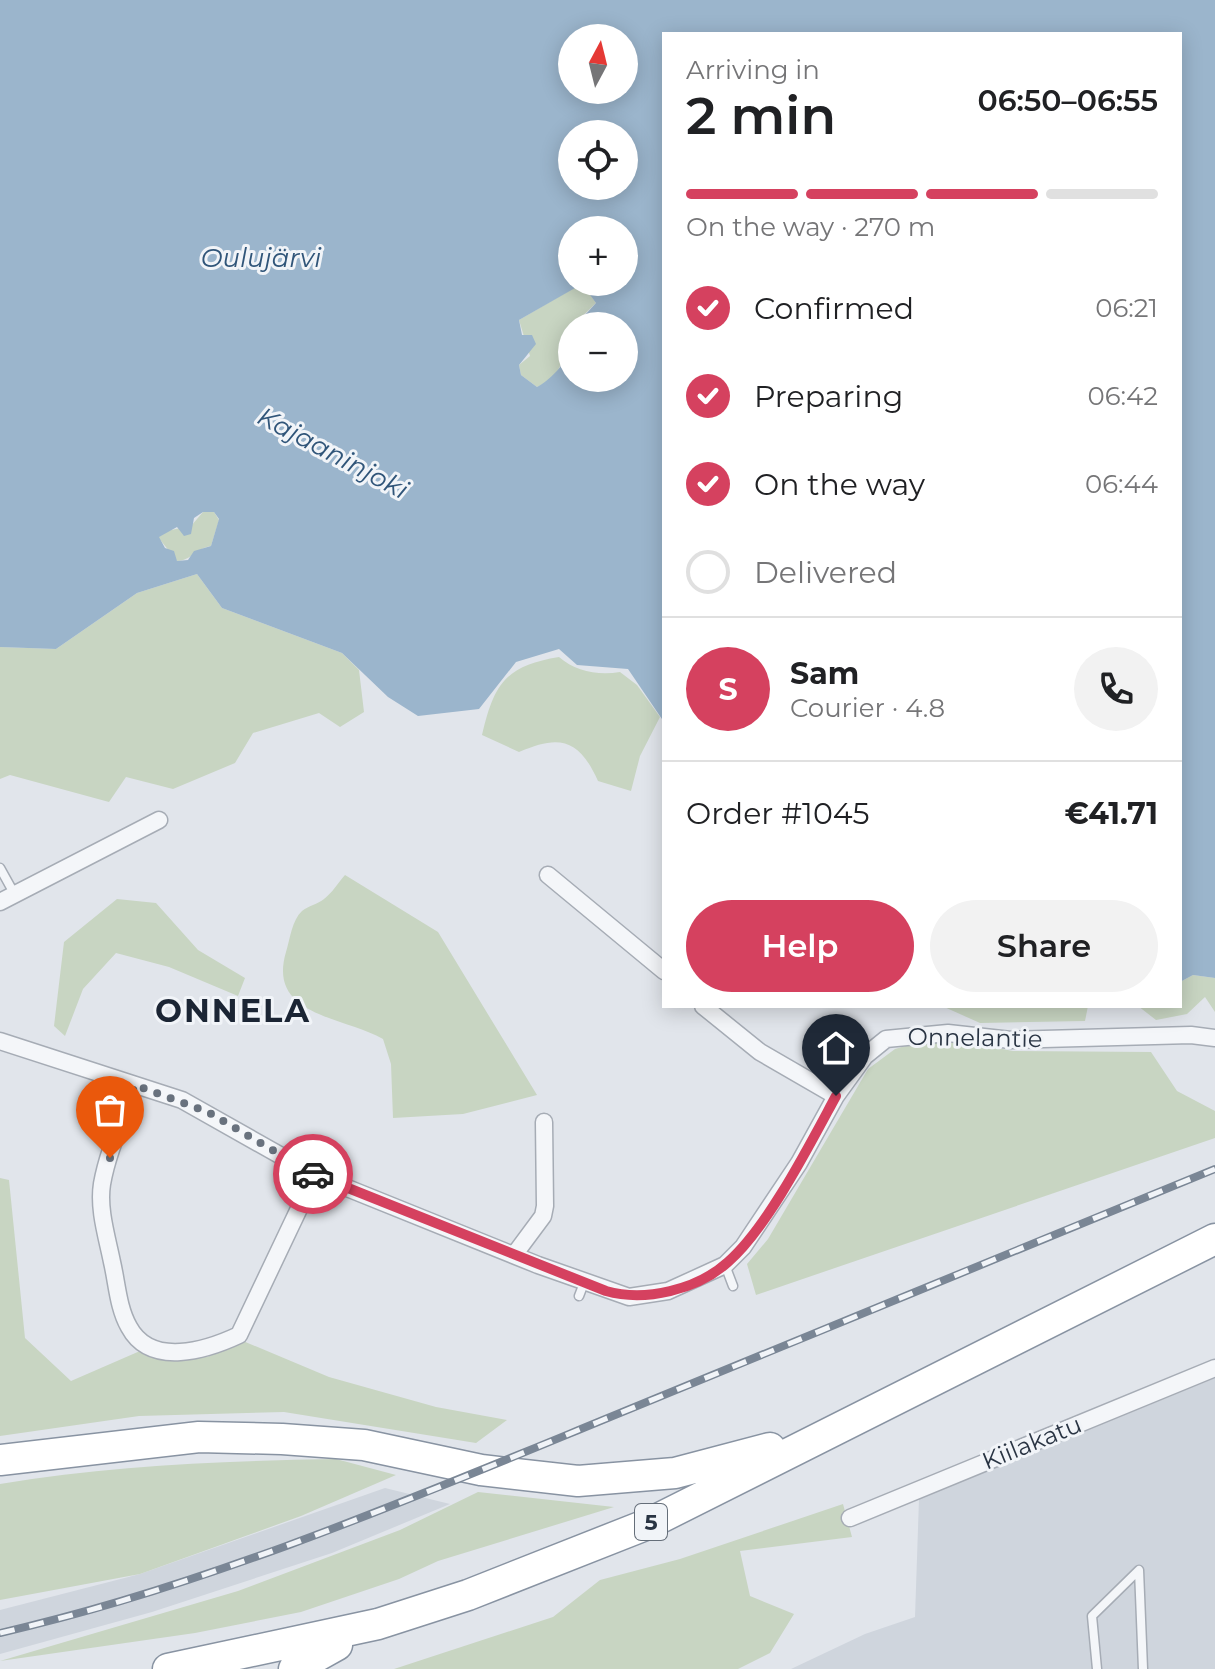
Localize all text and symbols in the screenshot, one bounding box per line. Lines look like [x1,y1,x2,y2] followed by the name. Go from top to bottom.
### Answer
[558,24,638,104] north arrow
[558,24,638,392] map controls
[686,54,820,86] text: Arriving in
[977,82,1158,119] text: 06:50–06:55
[686,84,836,147] text: 2 min
[558,120,638,200] button: locate
[686,211,935,243] text: On the way · 270 m
[558,216,638,296] button: +
[201,242,322,274] water label: Oulujärvi
[686,286,730,330] icon: check
[754,290,914,327] text: Confirmed
[1095,292,1158,324] text: 06:21
[558,312,638,392] button: −
[686,374,730,418] icon: check
[754,378,903,415] text: Preparing
[1088,380,1158,412] text: 06:42
[252,400,415,507] water label: Kajaaninjoki
[686,462,730,506] icon: check
[754,466,925,503] text: On the way
[1085,468,1158,500] text: 06:44
[754,554,897,591] text: Delivered
[1074,647,1158,731] button: phone
[790,655,859,692] text: Sam
[718,671,738,708] text: S
[790,692,945,724] text: Courier · 4.8
[686,795,869,832] text: Order #1045
[1064,795,1158,832] text: €41.71
[686,900,914,992] button: Help
[930,900,1158,992] button: Share
[155,991,311,1030] district label: ONNELA
[802,1014,870,1096] pin
[907,1022,1043,1053] street label: Onnelantie
[814,1026,858,1070] icon: home
[76,1076,144,1158] pin
[88,1088,132,1132] icon: bag
[273,1134,353,1214] courier
[291,1152,335,1196] icon: car
[978,1409,1086,1476] street label: Kiilakatu
[635,1504,667,1540] road number: 5

